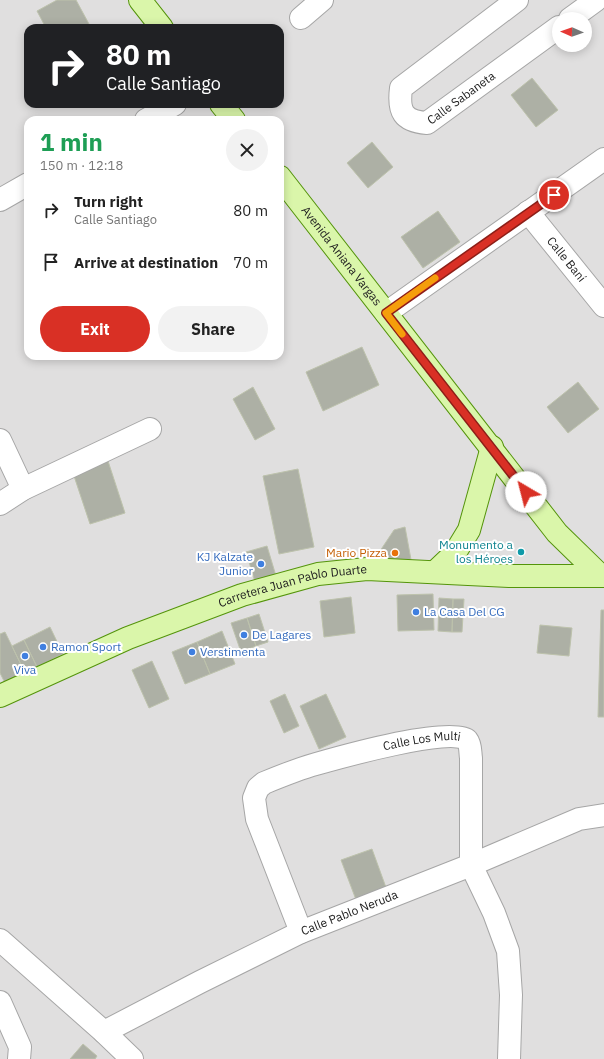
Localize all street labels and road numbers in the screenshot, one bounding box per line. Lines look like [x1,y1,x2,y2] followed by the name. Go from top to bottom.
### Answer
[424,68,498,127] street label: Calle Sabaneta
[298,203,385,309] street label: Avenida Aniana Vargas
[544,233,590,285] street label: Calle Baní
[216,561,368,610] street label: Carretera Juan Pablo Duarte
[381,728,462,753] street label: Calle Los Multi
[299,886,400,938] street label: Calle Pablo Neruda

